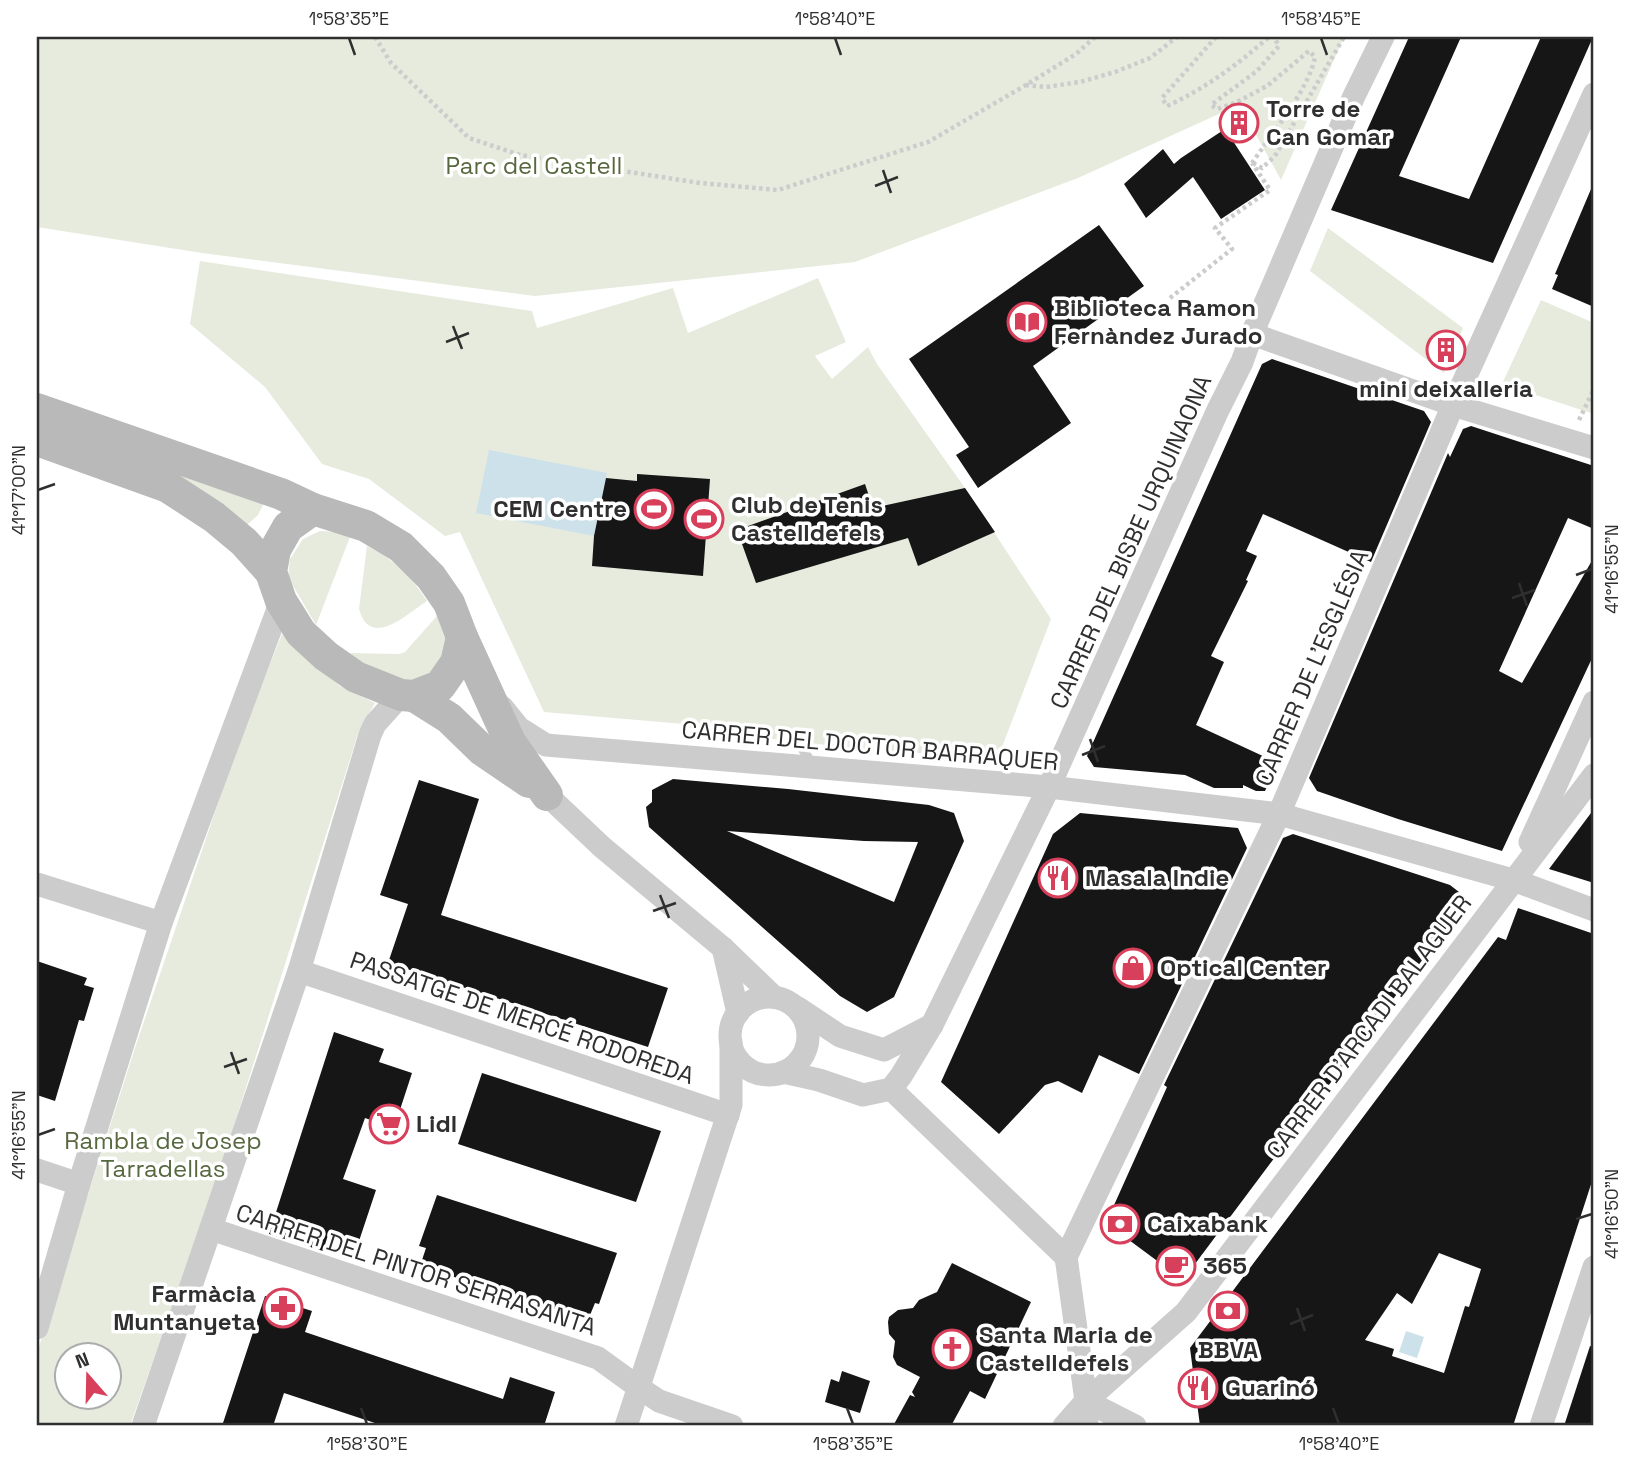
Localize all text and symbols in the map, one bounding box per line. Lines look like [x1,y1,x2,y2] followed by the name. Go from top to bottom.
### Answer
[309,7,389,30] text: 1°58'35"E
[795,7,875,30] text: 1°58'40"E
[1281,7,1361,30] text: 1°58'45"E
[1266,93,1391,152] place label: Torre de Can Gomar
[1218,102,1260,144] building icon: Torre de Can Gomar
[446,150,622,181] park label: Parc del Castell
[1054,292,1262,351] place label: Biblioteca Ramon Fernàndez Jurado
[1006,301,1048,343] library icon: Biblioteca Ramon Fernàndez Jurado
[1425,329,1467,371] building icon: mini deixalleria
[1043,370,1218,714] street label: CARRER DEL BISBE URQUINAONA
[1359,373,1533,404] place label: mini deixalleria
[7,445,30,535] text: 41°17'00"N
[633,488,675,530] sports icon: CEM Centre
[731,489,883,548] place label: Club de Tenis Castelldefels
[493,493,627,524] place label: CEM Centre
[683,498,725,540] sports icon: Club de Tenis Castelldefels
[1600,524,1623,614] text: 41°16'55"N
[1248,545,1375,791] street label: CARRER DE L'ESGLÉSIA
[680,714,1060,777] street label: CARRER DEL DOCTOR BARRAQUER
[1037,857,1079,899] restaurant icon: Masala Indie
[1085,862,1229,893] place label: Masala Indie
[1259,888,1478,1165] street label: CARRER D'ARCADI BALAGUER
[346,944,698,1091] street label: PASSATGE DE MERCÉ RODOREDA
[1112,947,1154,989] shop icon: Optical Center
[1160,952,1327,983] place label: Optical Center
[7,1090,30,1180] text: 41°16'55"N
[368,1103,410,1145] supermarket icon: Lidl
[416,1108,457,1139] place label: Lidl
[64,1125,262,1184] park label: Rambla de Josep Tarradellas
[1600,1169,1623,1259] text: 41°16'50"N
[232,1197,600,1343] street label: CARRER DEL PINTOR SERRASANTA
[1099,1203,1141,1245] bank icon: Caixabank
[1147,1208,1269,1239] place label: Caixabank
[1155,1245,1197,1287] cafe icon: 365
[1203,1250,1247,1281] place label: 365
[113,1278,256,1337] place label: Farmàcia Muntanyeta
[262,1287,304,1329] pharmacy icon: Farmàcia Muntanyeta
[1207,1290,1249,1332] bank icon: BBVA
[979,1319,1153,1378] place label: Santa Maria de Castelldefels
[931,1328,973,1370] church icon: Santa Maria de Castelldefels
[1198,1334,1258,1365] place label: BBVA
[52,1340,122,1410] north arrow
[72,1347,93,1374] text: N
[1177,1367,1219,1409] restaurant icon: Guarinó
[1225,1372,1315,1403] place label: Guarinó
[326,1432,408,1455] text: 1°58'30"E
[813,1432,893,1455] text: 1°58'35"E
[1299,1432,1379,1455] text: 1°58'40"E

